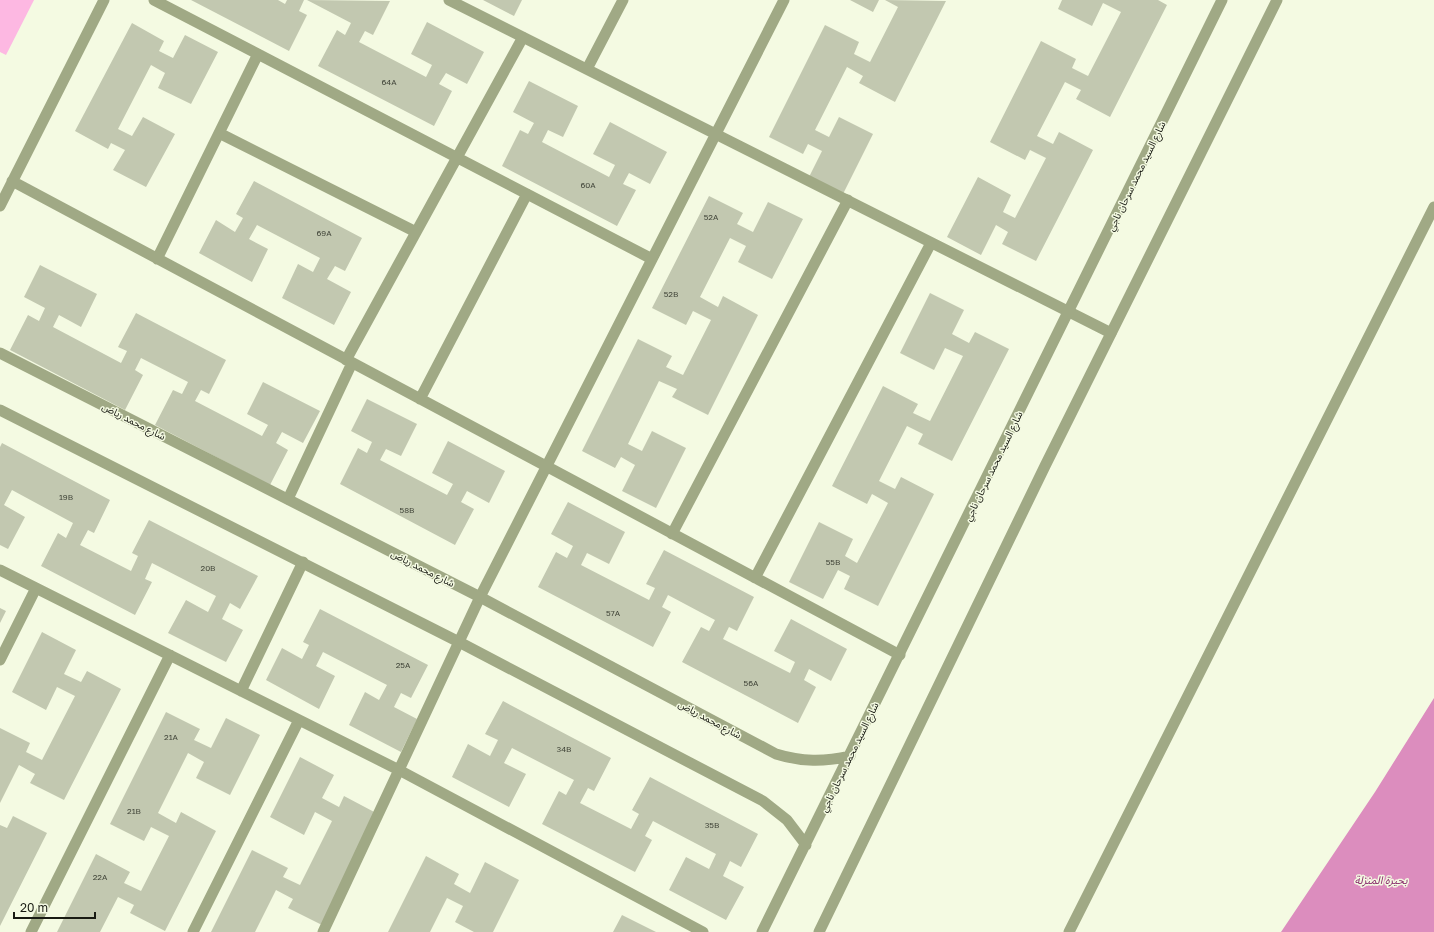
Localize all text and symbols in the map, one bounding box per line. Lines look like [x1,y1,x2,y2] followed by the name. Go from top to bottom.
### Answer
[381,77,397,87] house number: 64A
[1104,119,1170,234] street label: شارع السيد محمد سرحان ناجي
[580,180,596,190] house number: 60A
[704,212,719,222] house number: 52A
[316,228,332,238] house number: 69A
[664,289,678,299] house number: 52B
[99,400,168,444] street label: شارع محمد رياض
[961,409,1027,524] street label: شارع السيد محمد سرحان ناجي
[59,492,73,502] house number: 19B
[400,505,414,515] house number: 58B
[388,547,457,591] street label: شارع محمد رياض
[826,557,840,567] house number: 55B
[201,563,215,573] house number: 20B
[606,608,621,618] house number: 57A
[396,660,411,670] house number: 25A
[744,678,759,688] house number: 56A
[676,697,744,742] street label: شارع محمد رياض
[817,700,883,815] street label: شارع السيد محمد سرحان ناجي
[164,732,179,742] house number: 21A
[557,744,571,754] house number: 34B
[127,806,141,816] house number: 21B
[705,820,719,830] house number: 35B
[93,872,108,882] house number: 22A
[1354,873,1409,887] water label: بحيرة المنزلة
[14,894,95,920] scale bar
[20,900,48,915] text: 20 m

